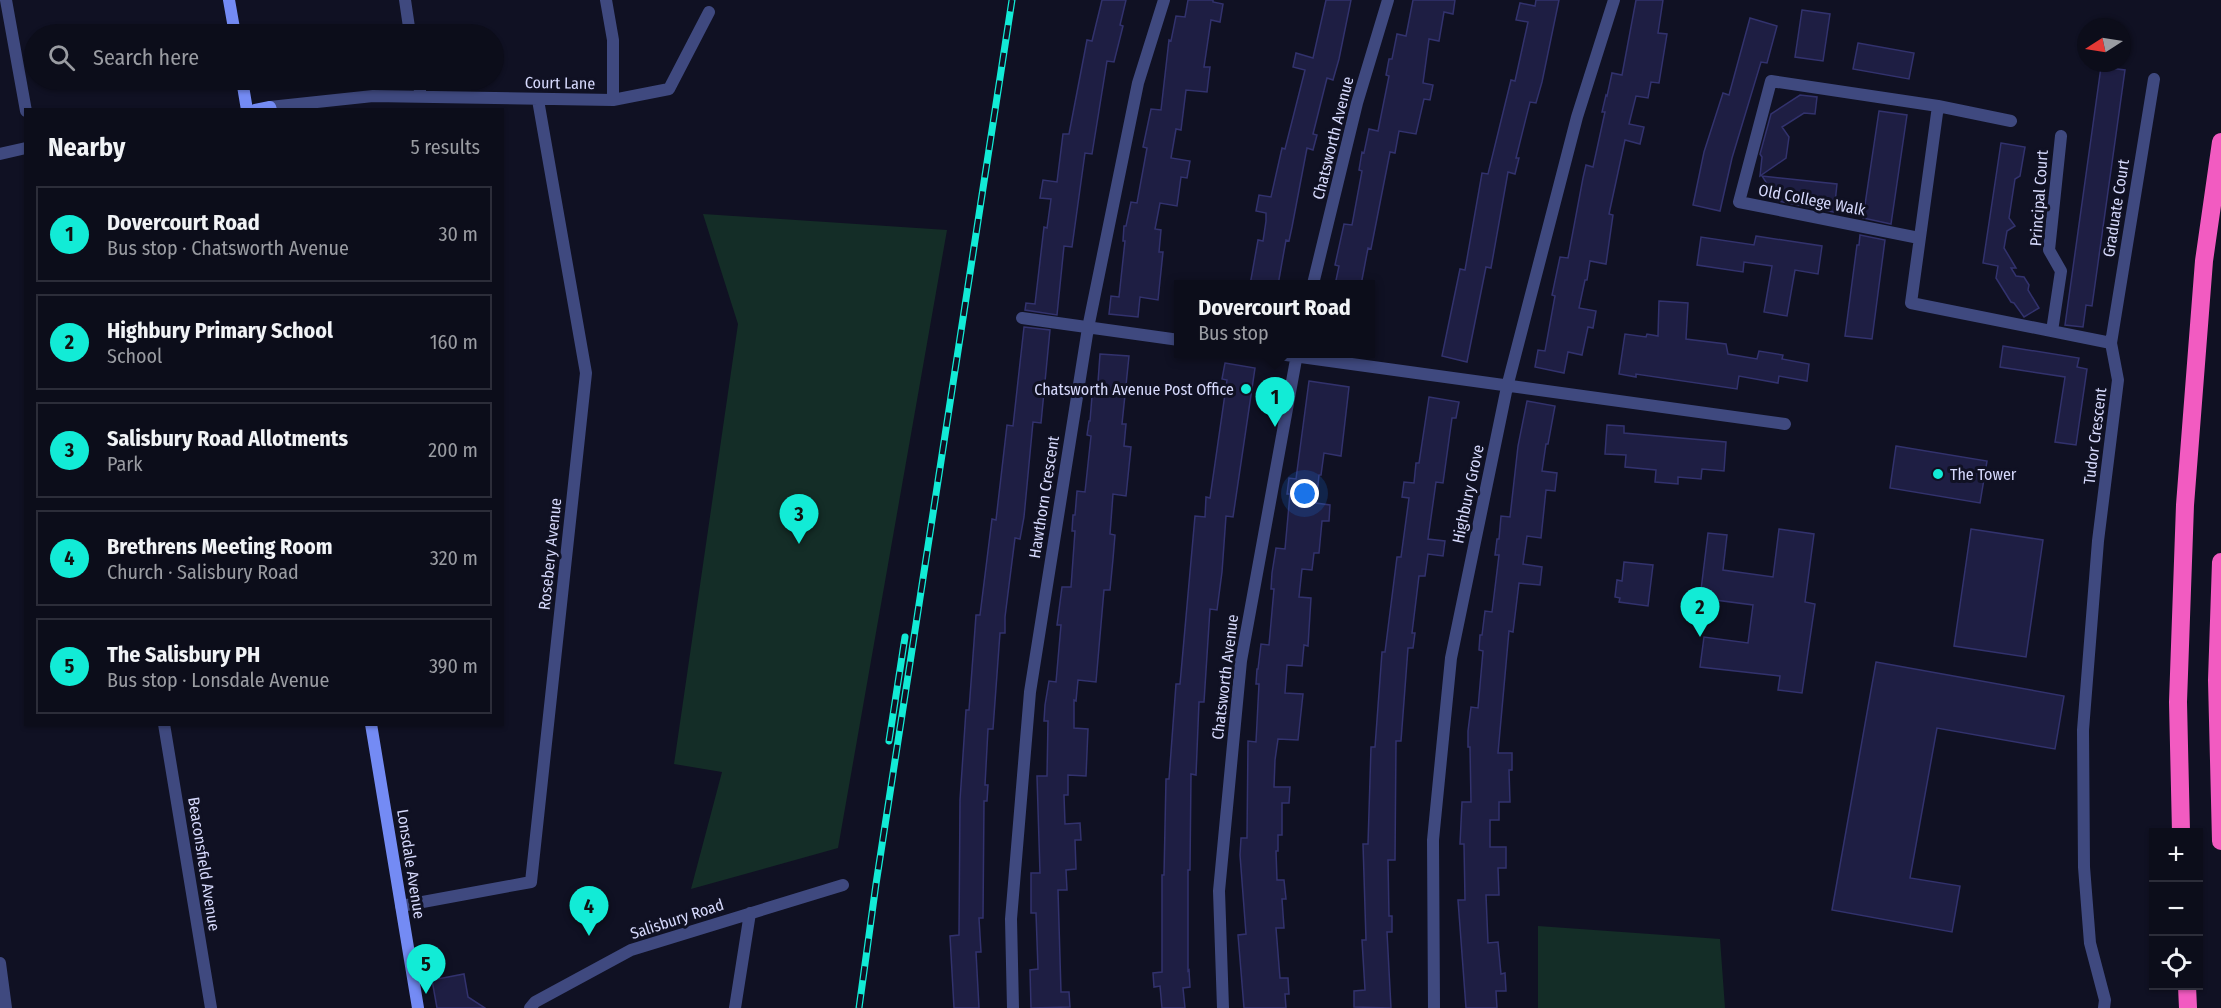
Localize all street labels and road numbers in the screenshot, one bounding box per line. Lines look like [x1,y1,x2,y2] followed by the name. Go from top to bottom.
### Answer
[525,73,595,93] street label: Court Lane
[1309,74,1358,202] street label: Chatsworth Avenue
[2026,148,2052,247] street label: Principal Court
[2099,157,2133,258] street label: Graduate Court
[1757,180,1868,220] street label: Old College Walk
[2080,386,2110,485] street label: Tudor Crescent
[1025,434,1063,560] street label: Hawthorn Crescent
[1448,443,1488,545] street label: Highbury Grove
[535,497,565,611] street label: Rosebery Avenue
[1208,613,1242,741] street label: Chatsworth Avenue
[184,796,224,932] street label: Beaconsfield Avenue
[393,808,429,920] street label: Lonsdale Avenue
[628,895,726,943] street label: Salisbury Road

